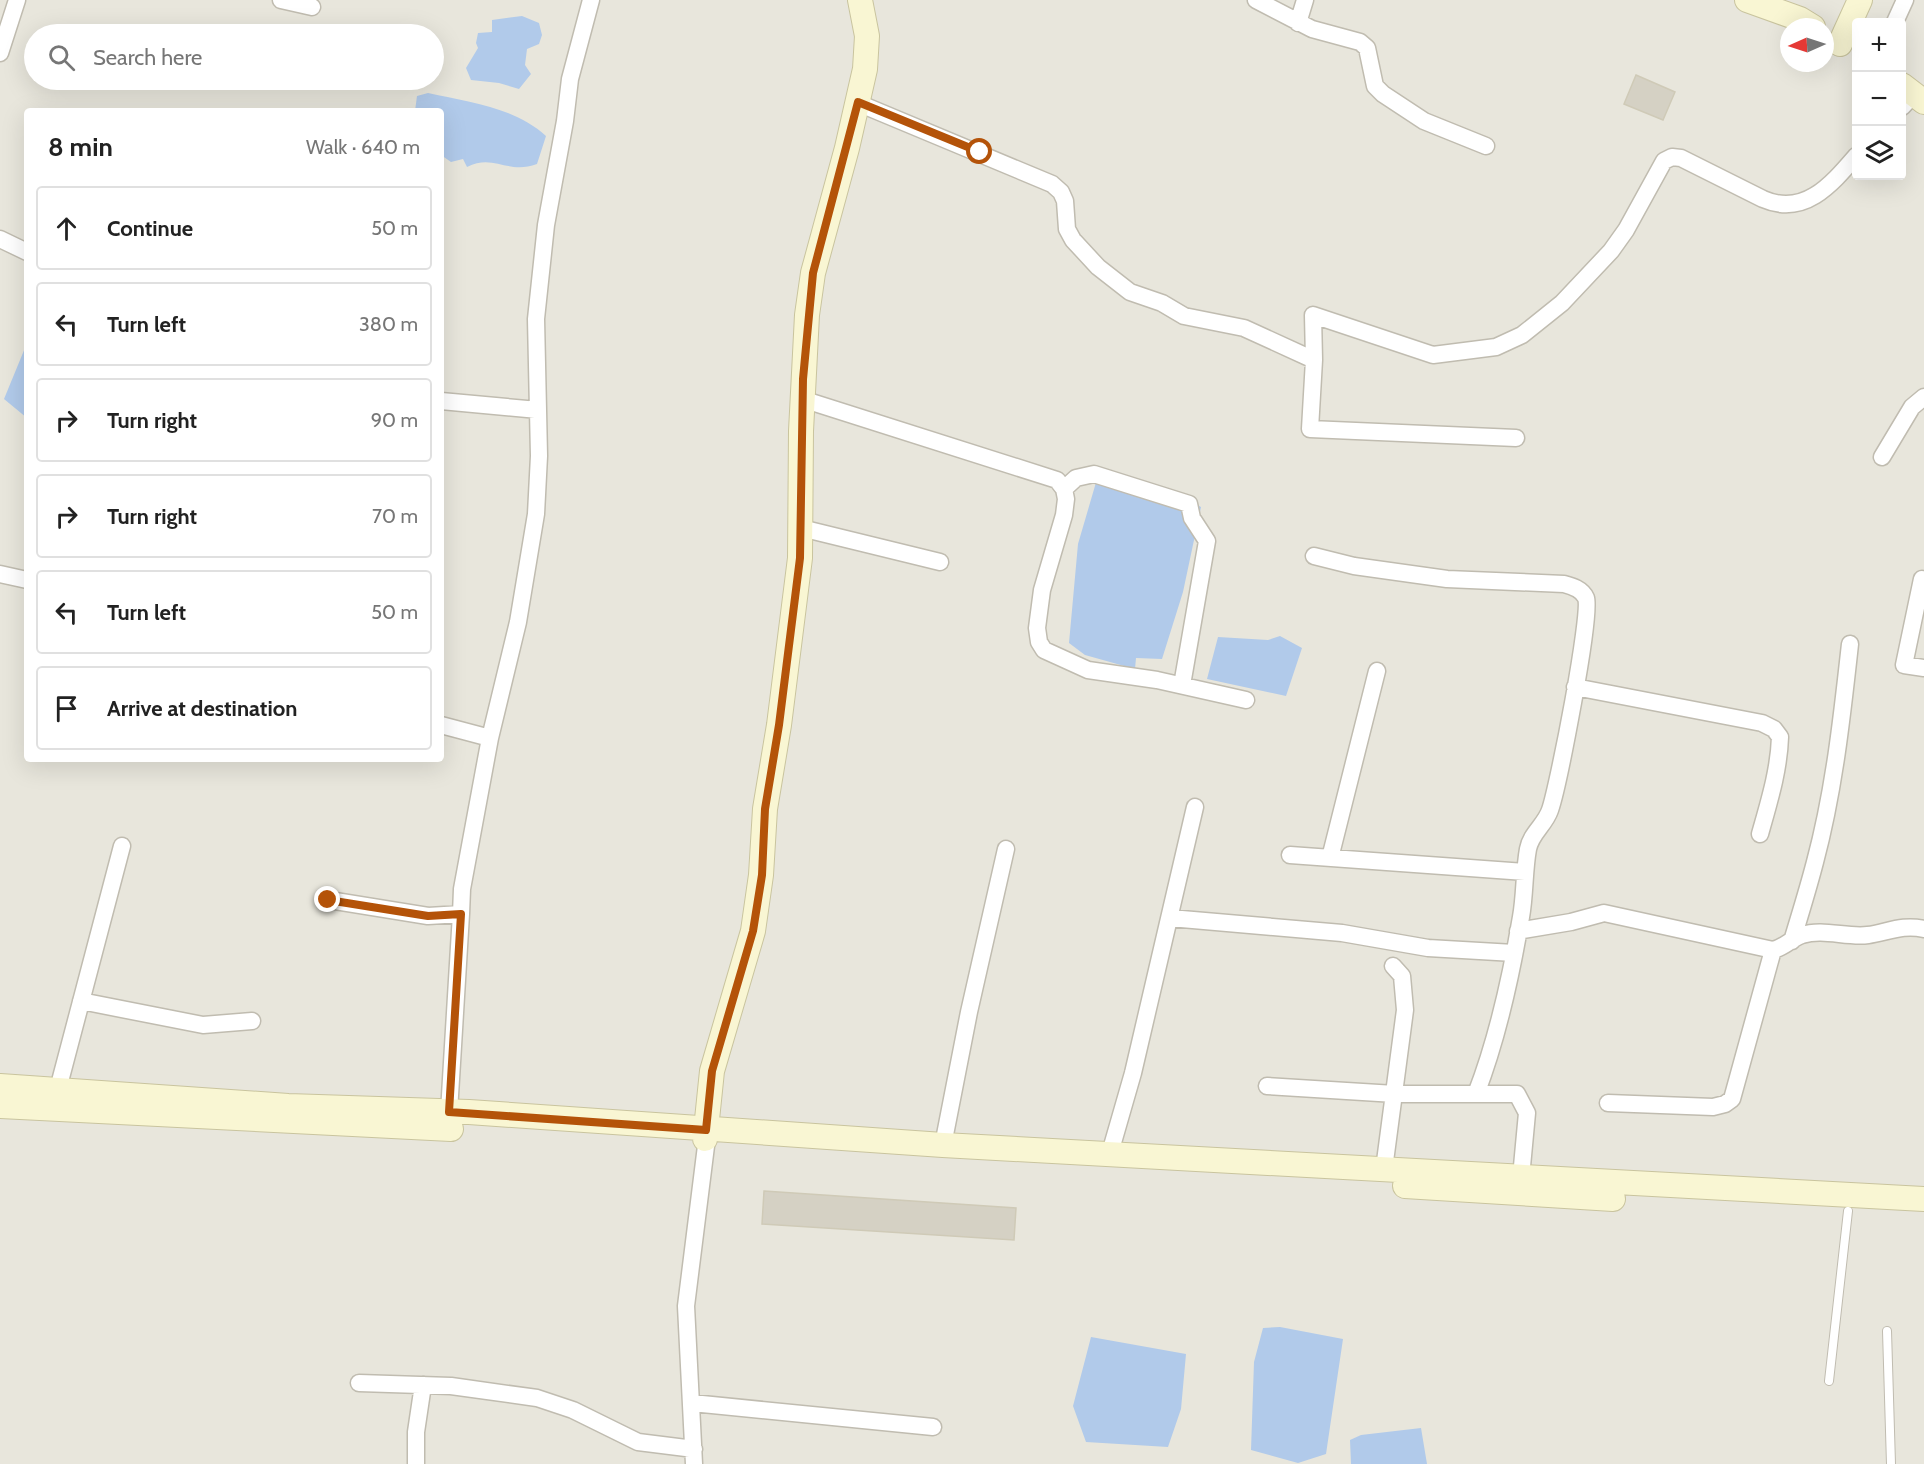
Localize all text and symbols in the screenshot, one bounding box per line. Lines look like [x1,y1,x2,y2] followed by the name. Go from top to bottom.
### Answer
[1780,18,1834,72] north arrow
[1852,18,1906,180] map controls
[1852,18,1906,72] button: +
[24,24,444,90] search box
[45,41,78,74] icon: search
[93,44,202,71] text: Search here
[1852,72,1906,126] button: −
[1852,126,1906,180] button: layers
[48,131,113,163] text: 8 min
[306,135,420,159] text: Walk · 640 m
[966,138,992,164] route start
[50,212,83,245] icon: ahead
[107,215,193,242] text: Continue
[371,216,418,240] text: 50 m
[50,308,83,341] icon: left
[107,311,186,338] text: Turn left
[359,312,418,336] text: 380 m
[50,404,83,437] icon: right
[107,407,197,434] text: Turn right
[371,408,418,432] text: 90 m
[50,500,83,533] icon: right
[107,503,197,530] text: Turn right
[372,504,418,528] text: 70 m
[50,596,83,629] icon: left
[107,599,186,626] text: Turn left
[371,600,418,624] text: 50 m
[50,692,83,725] icon: arrive
[107,695,297,722] text: Arrive at destination
[314,886,340,912] route end

